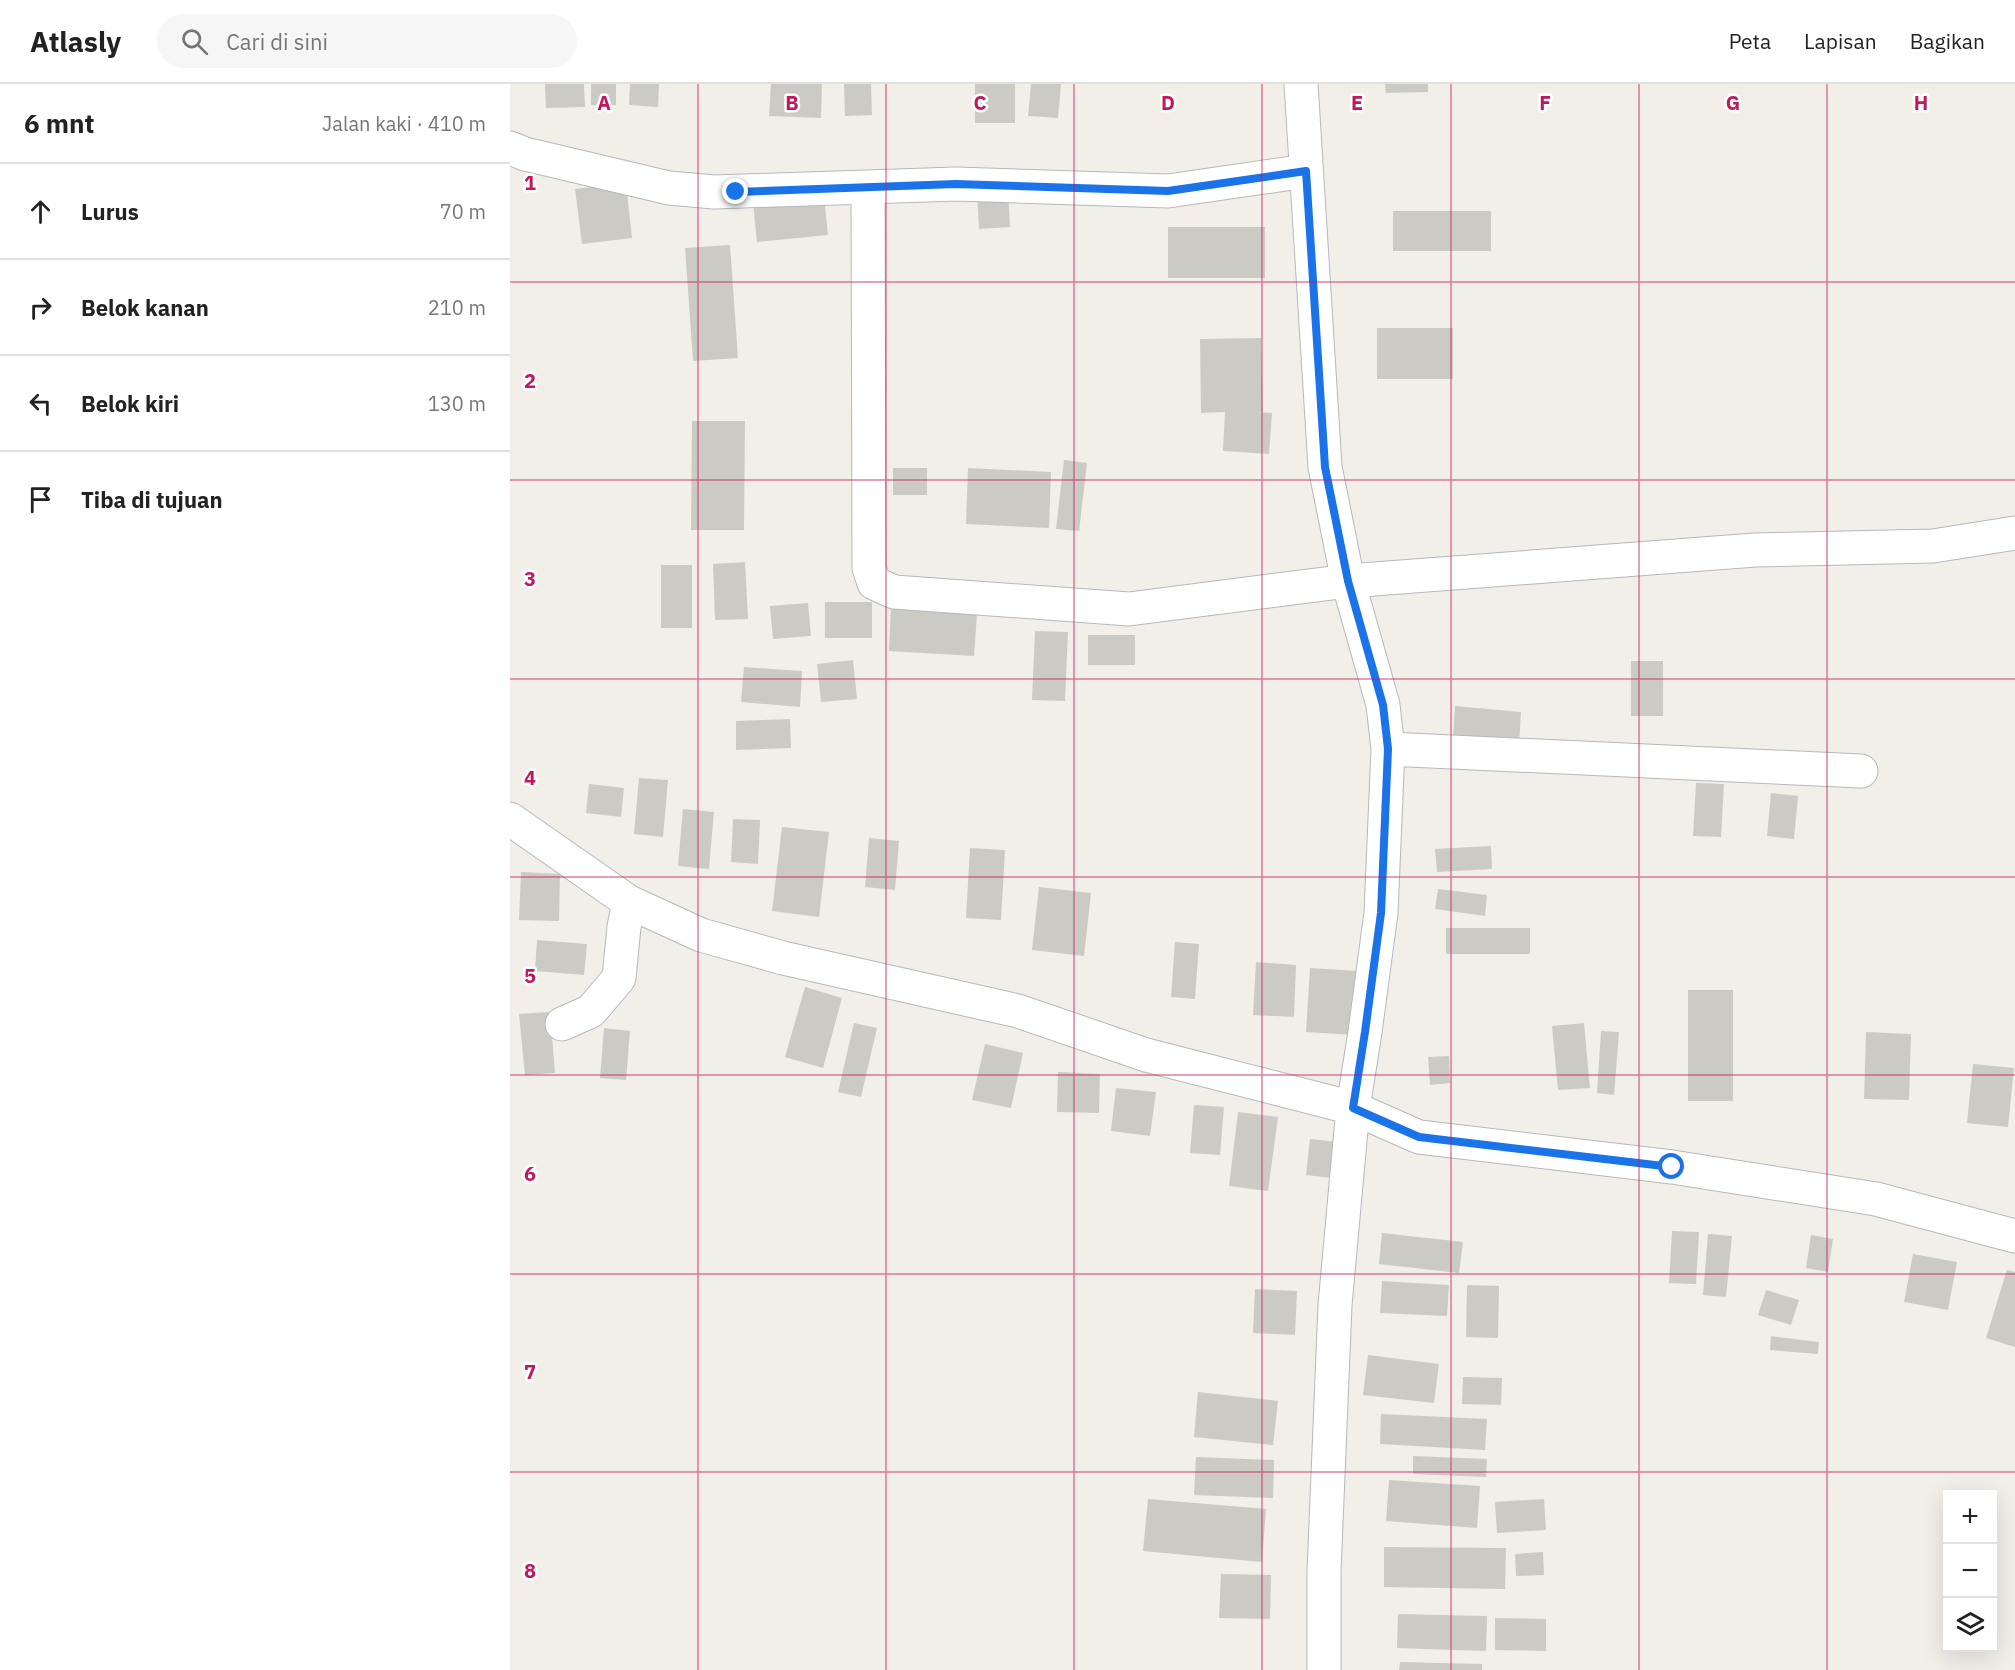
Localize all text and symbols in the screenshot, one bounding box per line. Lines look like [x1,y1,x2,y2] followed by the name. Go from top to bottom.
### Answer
[157,14,577,68] search box
[30,23,121,60] text: Atlasly
[178,25,211,58] icon: search
[226,27,328,56] text: Cari di sini
[1729,27,1771,55] text: Peta
[1804,27,1877,55] text: Lapisan
[1910,27,1985,55] text: Bagikan
[597,89,611,116] text: A
[785,89,799,116] text: B
[973,89,987,116] text: C
[1161,89,1175,116] text: D
[1351,89,1363,116] text: E
[1539,89,1551,116] text: F
[1726,89,1740,116] text: G
[1914,89,1928,116] text: H
[24,106,94,140] text: 6 mnt
[322,110,486,137] text: Jalan kaki · 410 m
[524,169,536,196] text: 1
[722,178,748,204] route end
[24,195,57,228] icon: ahead
[81,197,139,226] text: Lurus
[440,198,486,225] text: 70 m
[24,291,57,324] icon: right
[81,293,209,322] text: Belok kanan
[428,294,486,321] text: 210 m
[524,367,536,394] text: 2
[24,387,57,420] icon: left
[81,389,179,418] text: Belok kiri
[428,390,486,417] text: 130 m
[24,483,57,516] icon: arrive
[81,485,223,514] text: Tiba di tujuan
[524,565,536,592] text: 3
[524,764,536,791] text: 4
[524,962,536,989] text: 5
[1658,1153,1684,1179] route start
[524,1160,536,1187] text: 6
[524,1358,536,1385] text: 7
[1943,1490,1997,1652] map controls
[1943,1490,1997,1544] button: +
[1943,1544,1997,1598] button: −
[524,1557,536,1584] text: 8
[1943,1598,1997,1652] button: layers

